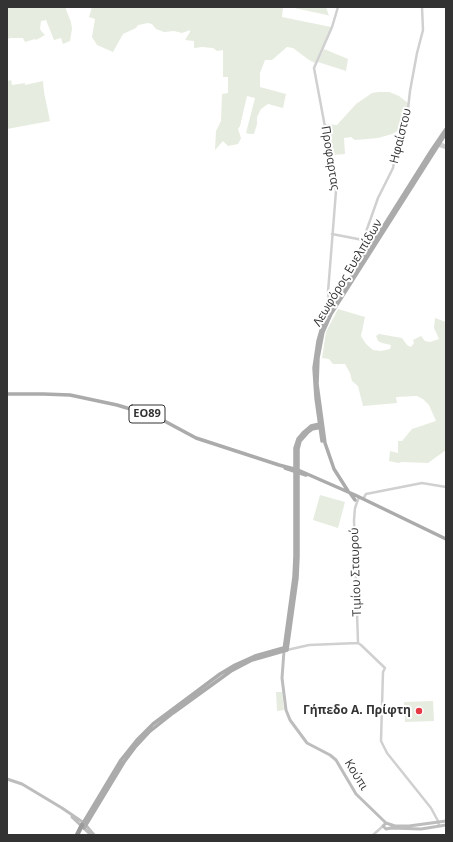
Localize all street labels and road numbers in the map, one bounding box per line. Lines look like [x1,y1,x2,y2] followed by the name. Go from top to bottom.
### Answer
[387,107,415,165] street label: Ηφαίστου
[318,125,342,191] street label: Προφαρτας
[310,217,386,329] street label: Λεωφόρος Ευελπίδων
[129,405,165,423] road number: ΕΟ89
[347,527,365,617] street label: Τιμίου Σταυρού
[341,757,371,793] street label: Κούπι

